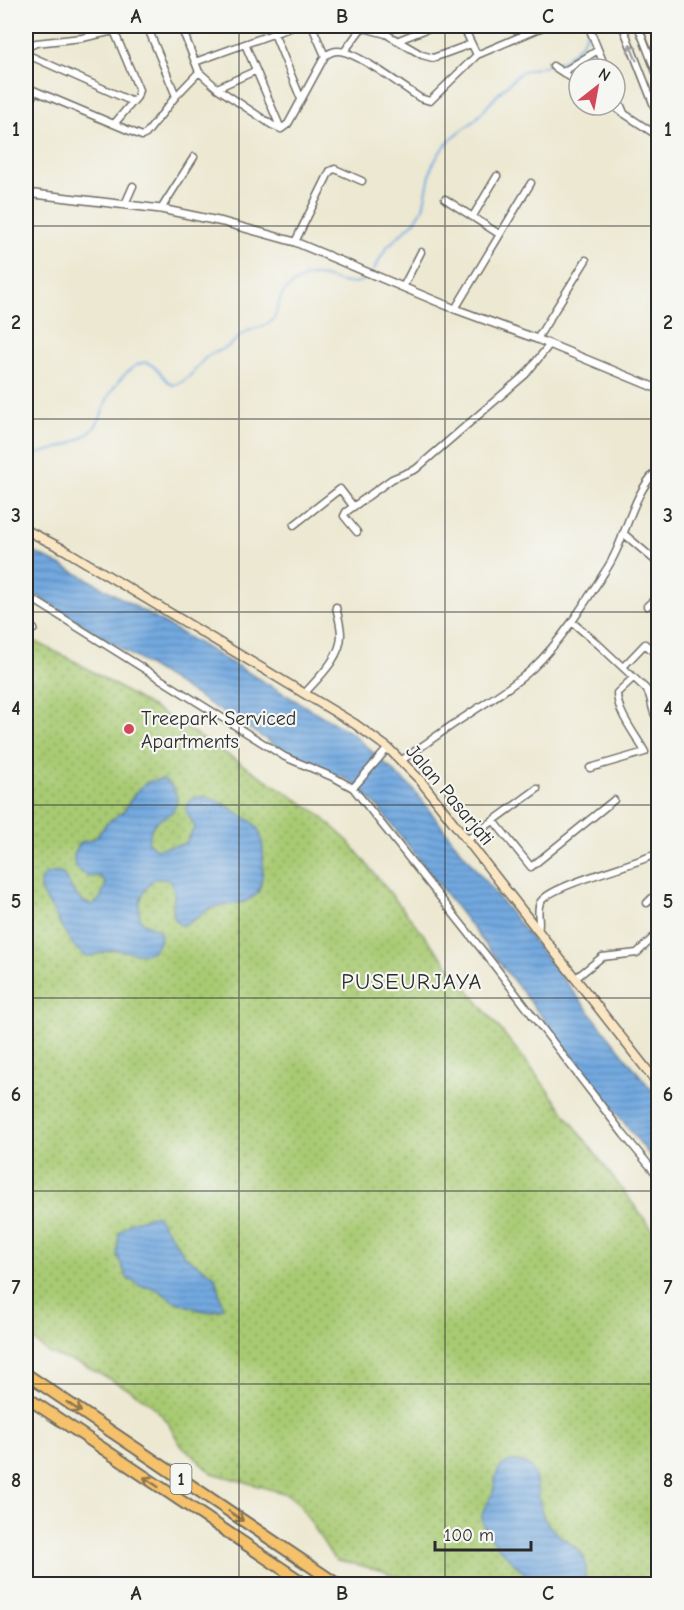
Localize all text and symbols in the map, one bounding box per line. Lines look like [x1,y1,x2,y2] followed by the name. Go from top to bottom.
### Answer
[130,5,142,28] text: A
[336,5,348,28] text: B
[542,5,554,28] text: C
[627,43,638,62] one-way arrow
[567,57,627,117] north arrow
[595,65,613,85] text: N
[12,118,20,141] text: 1
[664,118,672,141] text: 1
[11,311,21,334] text: 2
[663,311,673,334] text: 2
[11,504,21,527] text: 3
[663,504,673,527] text: 3
[11,697,21,720] text: 4
[663,697,673,720] text: 4
[141,707,296,753] place label: Treepark Serviced Apartments
[122,722,136,736] marker: Treepark Serviced Apartments
[401,740,499,850] street label: Jalan Pasarjati
[11,890,21,913] text: 5
[663,890,673,913] text: 5
[341,969,483,995] district label: PUSEURJAYA
[11,1083,21,1106] text: 6
[663,1083,673,1106] text: 6
[12,1276,21,1299] text: 7
[664,1276,673,1299] text: 7
[65,1401,82,1413] one-way arrow
[170,1464,192,1494] road number: 1
[11,1469,21,1492] text: 8
[663,1469,673,1492] text: 8
[144,1476,160,1488] one-way arrow
[227,1510,243,1522] one-way arrow
[435,1514,531,1552] scale bar
[444,1525,494,1546] text: 100 m
[130,1582,142,1605] text: A
[336,1582,348,1605] text: B
[542,1582,554,1605] text: C

